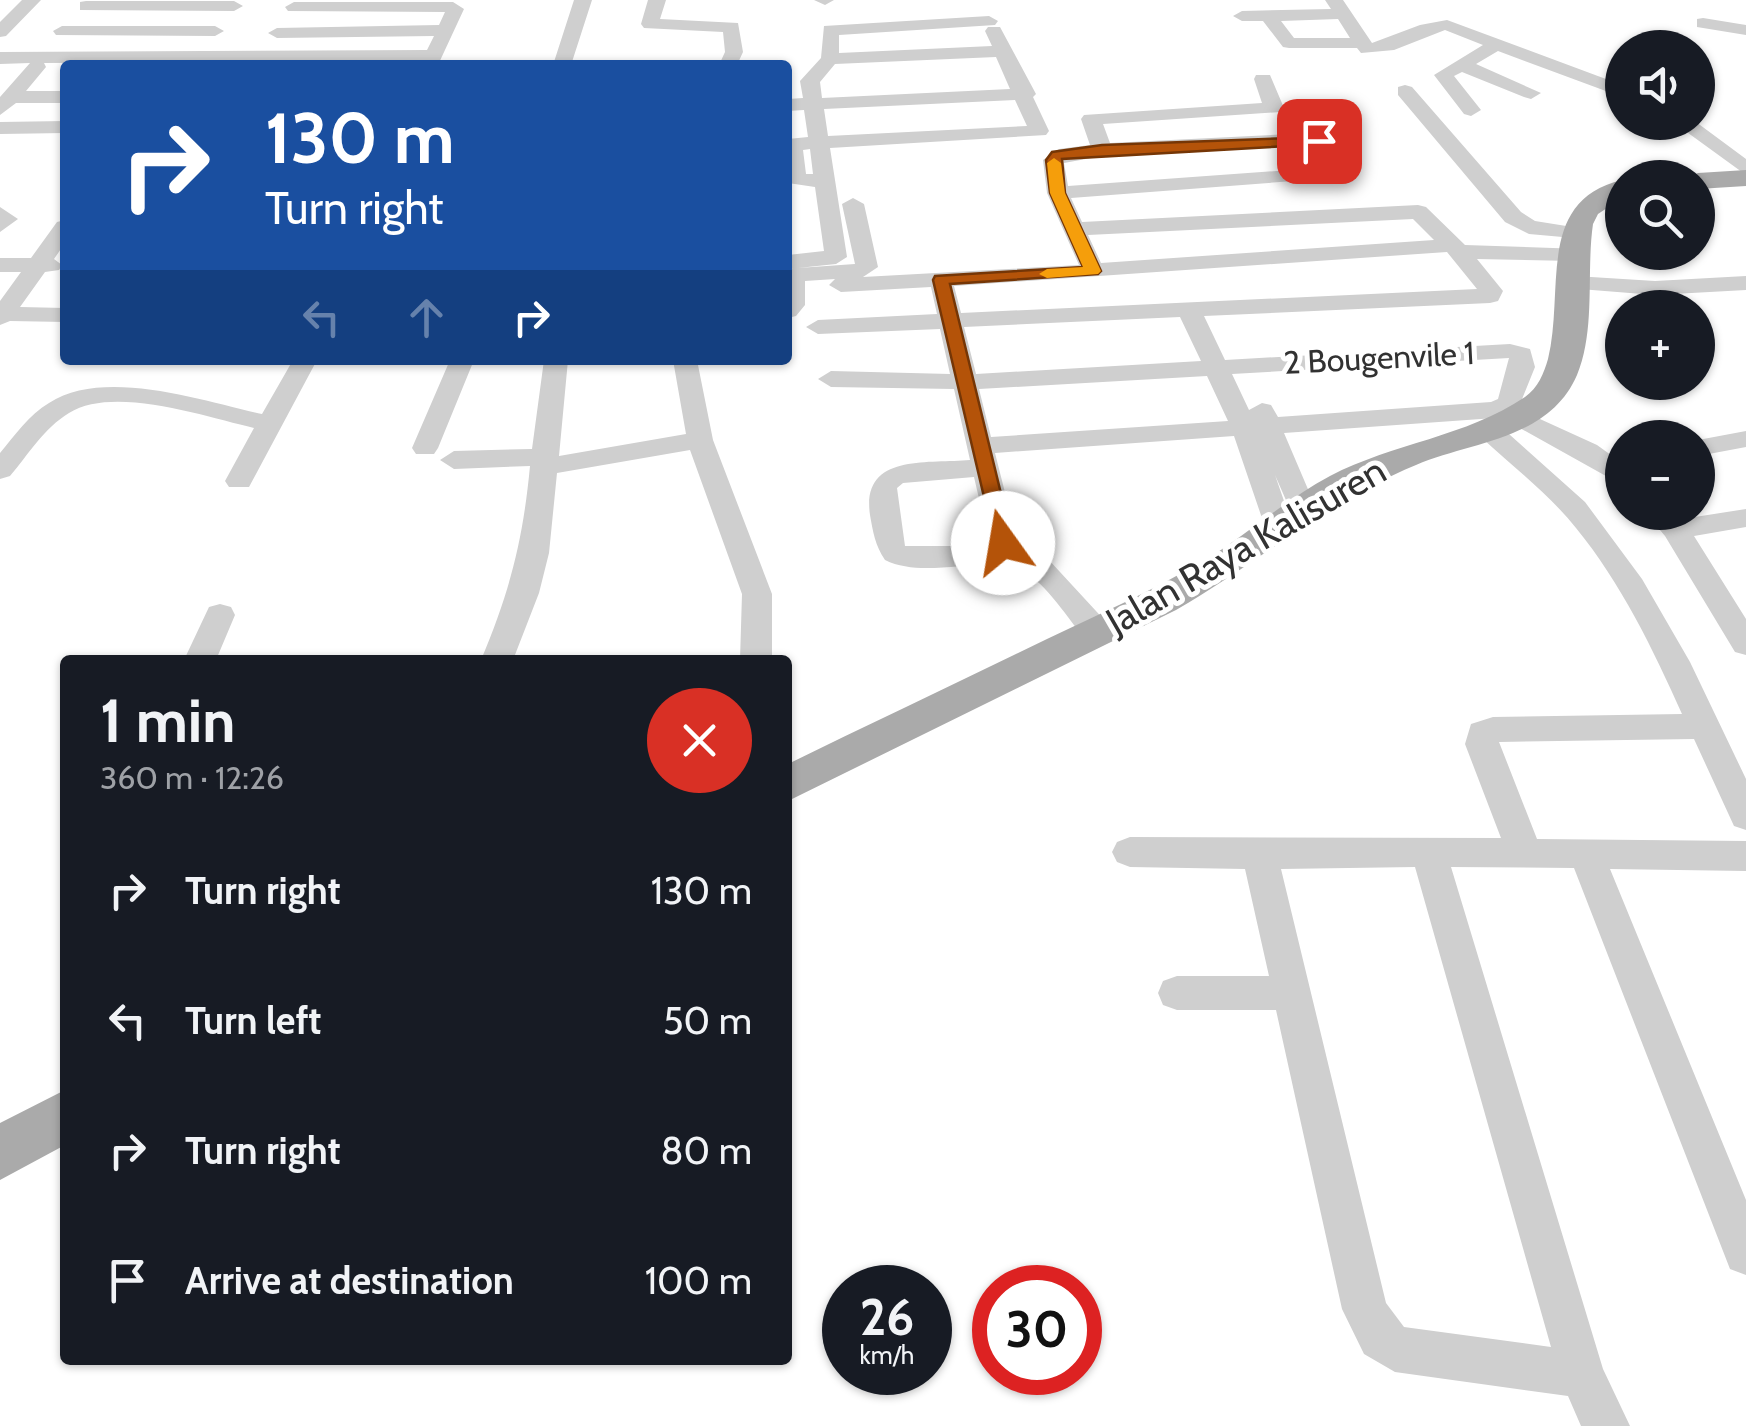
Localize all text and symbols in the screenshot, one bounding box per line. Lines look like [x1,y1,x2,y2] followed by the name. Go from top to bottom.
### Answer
[1605,30,1715,530] map controls
[1605,30,1715,140] button: sound
[265,95,455,181] text: 130 m
[1277,99,1362,184] pin
[100,100,230,230] icon: right
[1292,114,1347,169] icon: arrive
[1605,160,1715,270] button: search
[265,181,444,235] text: Turn right
[294,290,349,345] icon: left
[399,290,454,345] icon: ahead
[504,290,559,345] icon: right
[1605,290,1715,400] button: +
[1282,333,1475,382] street label: 2 Bougenvile 1
[1605,420,1715,530] button: −
[1097,446,1394,645] street label: Jalan Raya Kalisuren
[951,491,1055,595] position arrow
[100,684,235,757] text: 1 min
[647,688,752,793] button: close
[100,758,284,797] text: 360 m · 12:26
[100,863,155,918] icon: right
[185,867,341,914] text: Turn right
[651,867,752,914] text: 130 m
[100,993,155,1048] icon: left
[185,997,321,1044] text: Turn left
[663,997,752,1044] text: 50 m
[100,1123,155,1178] icon: right
[185,1127,341,1174] text: Turn right
[661,1127,752,1174] text: 80 m
[100,1253,155,1308] icon: arrive
[185,1257,514,1304] text: Arrive at destination
[645,1257,752,1304] text: 100 m
[972,1265,1102,1395] speed limit sign: 30
[860,1287,914,1348] text: 26
[860,1340,914,1370] text: km/h

